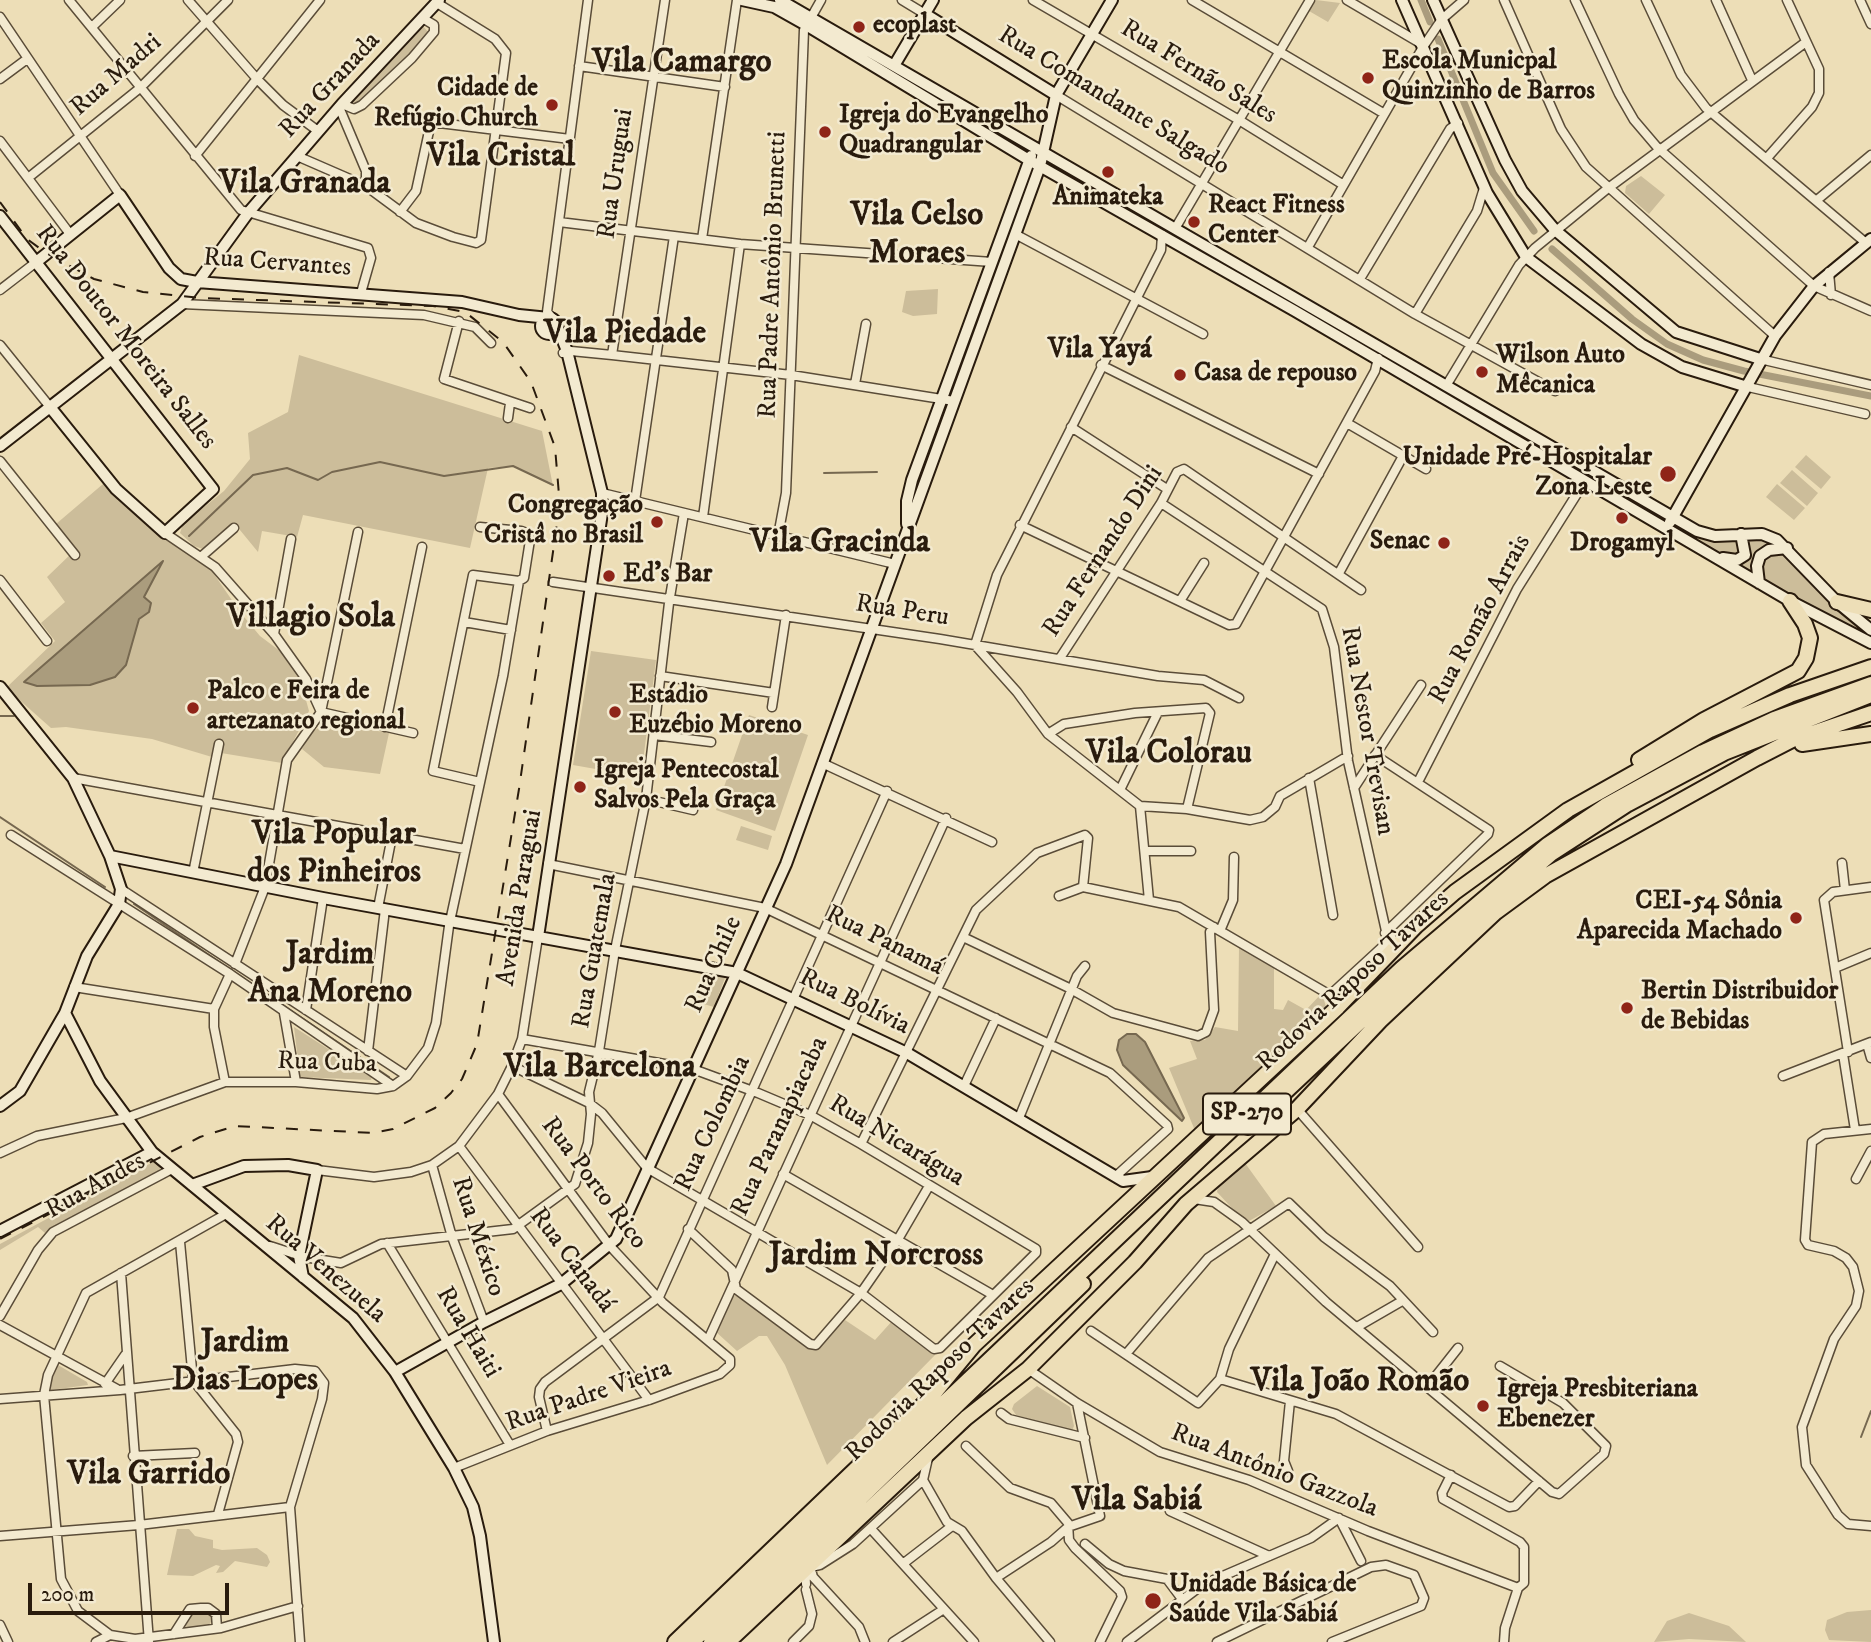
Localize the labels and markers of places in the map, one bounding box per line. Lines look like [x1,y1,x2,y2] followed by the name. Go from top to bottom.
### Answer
[873,11,956,43] place label: ecoplast
[851,19,867,35] marker: ecoplast
[1382,47,1595,108] place label: Escola Municpal Quinzinho de Barros
[1360,70,1376,86] marker: Escola Municpal Quinzinho de Barros
[374,74,538,136] place label: Cidade de Refúgio Church
[544,97,560,113] marker: Cidade de Refúgio Church
[839,101,1048,162] place label: Igreja do Evangelho Quadrangular
[817,124,833,140] marker: Igreja do Evangelho Quadrangular
[1100,164,1116,180] marker: Animateka
[1053,183,1163,215] place label: Animateka
[1208,191,1345,252] place label: React Fitness Center
[1186,214,1202,230] marker: React Fitness Center
[1496,341,1625,402] place label: Wilson Auto Mêcanica
[1194,359,1357,391] place label: Casa de repouso
[1474,364,1490,380] marker: Wilson Auto Mêcanica
[1172,367,1188,383] marker: Casa de repouso
[1402,443,1652,504] place label: Unidade Pré-Hospitalar Zona Leste
[1658,464,1678,484] marker: Unidade Pré-Hospitalar Zona Leste
[484,491,643,552] place label: Congregação Cristâ no Brasil
[1614,510,1630,526] marker: Drogamyl
[649,514,665,530] marker: Congregação Cristâ no Brasil
[1370,527,1430,559] place label: Senac
[1570,529,1674,561] place label: Drogamyl
[1436,535,1452,551] marker: Senac
[623,560,712,592] place label: Ed's Bar
[601,568,617,584] marker: Ed's Bar
[207,677,405,738] place label: Palco e Feira de artezanato regional
[629,681,802,742] place label: Estádio Euzébio Moreno
[185,700,201,716] marker: Palco e Feira de artezanato regional
[607,704,623,720] marker: Estádio Euzébio Moreno
[594,756,778,818] place label: Igreja Pentecostal Salvos Pela Graça
[572,779,588,795] marker: Igreja Pentecostal Salvos Pela Graça
[1577,887,1782,948] place label: CEI-54 Sônia Aparecida Machado
[1788,910,1804,926] marker: CEI-54 Sônia Aparecida Machado
[1641,977,1838,1038] place label: Bertin Distribuidor de Bebidas
[1619,1000,1635,1016] marker: Bertin Distribuidor de Bebidas
[1497,1375,1698,1436] place label: Igreja Presbiteriana Ebenezer
[1475,1398,1491,1414] marker: Igreja Presbiteriana Ebenezer
[1169,1570,1357,1632] place label: Unidade Básica de Saúde Vila Sabiá
[1143,1591,1163,1611] marker: Unidade Básica de Saúde Vila Sabiá

